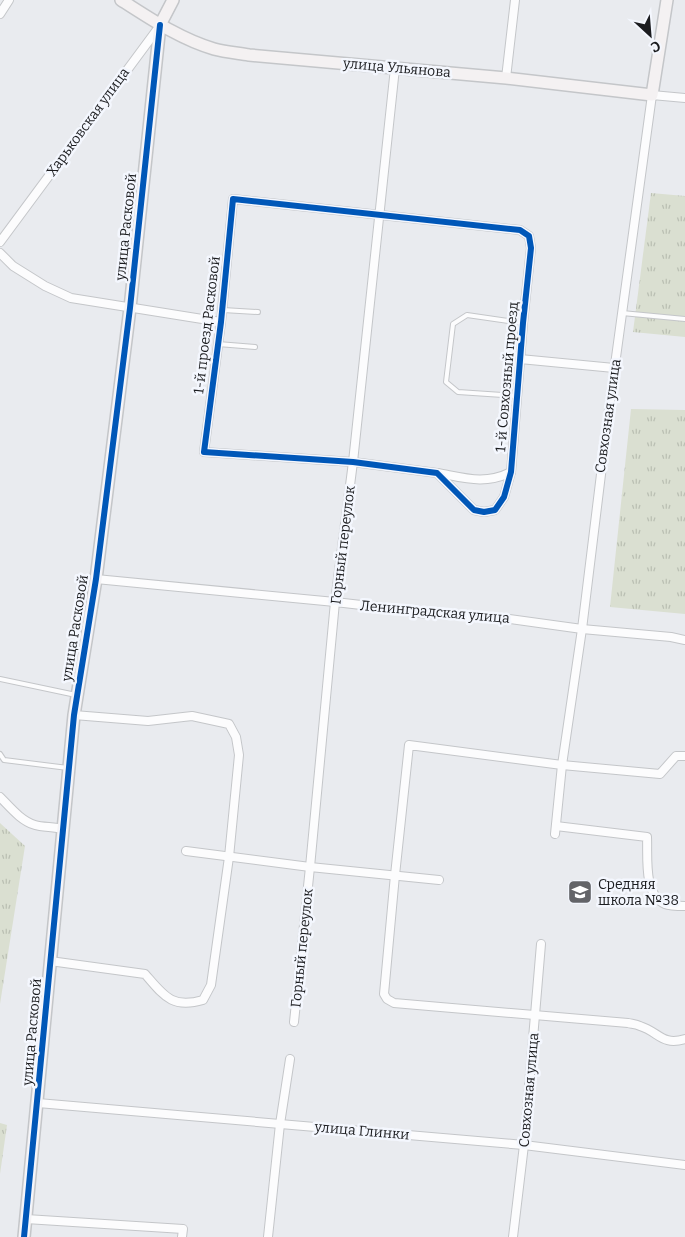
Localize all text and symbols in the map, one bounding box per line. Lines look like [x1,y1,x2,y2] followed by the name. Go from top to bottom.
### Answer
[625,10,675,60] north arrow
[648,37,663,56] text: С
[341,55,452,81] street label: улица Ульянова
[43,64,133,180] street label: Харьковская улица
[112,173,140,282] street label: улица Расковой
[190,255,224,395] street label: 1-й проезд Расковой
[492,300,522,453] street label: 1-й Совхозный проезд
[592,358,624,474] street label: Совхозная улица
[327,484,359,605] street label: Горный переулок
[58,573,92,684] street label: улица Расковой
[359,597,511,627] street label: Ленинградская улица
[598,876,679,909] place label: Средняя школа №38
[567,879,593,905] school or university icon: Средняя школа №38
[287,887,317,1008] street label: Горный переулок
[19,978,45,1087] street label: улица Расковой
[516,1032,543,1148] street label: Совхозная улица
[313,1118,410,1144] street label: улица Глинки

